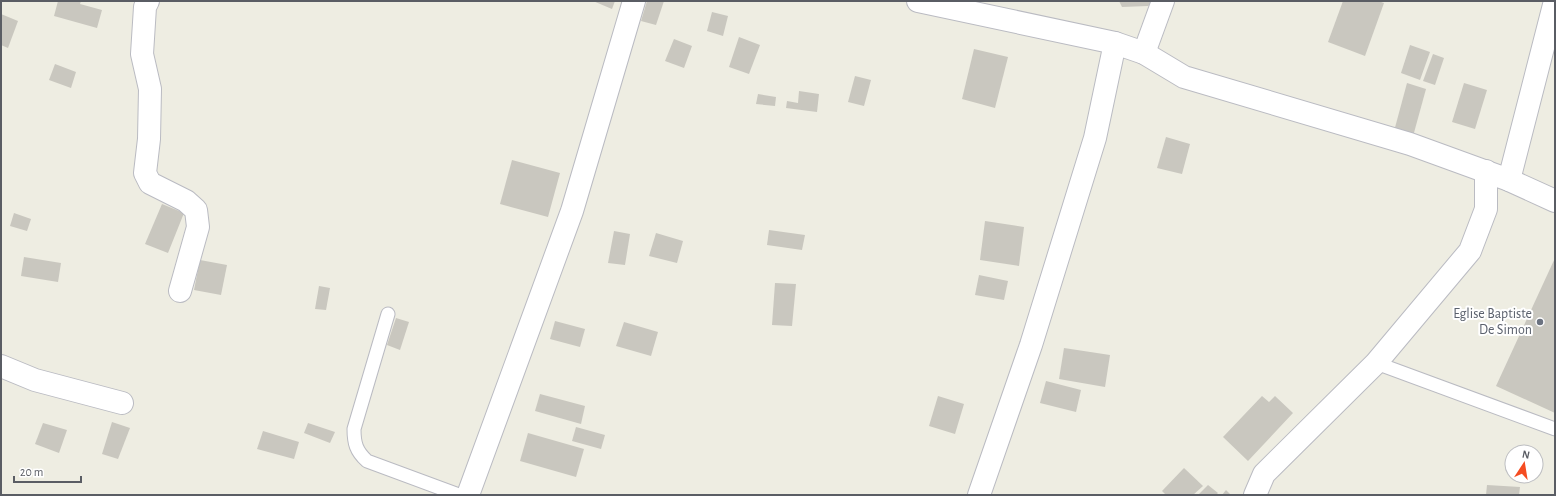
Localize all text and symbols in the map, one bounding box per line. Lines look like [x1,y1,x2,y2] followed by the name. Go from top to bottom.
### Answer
[1453,307,1532,337] place label: Eglise Baptiste De Simon
[1535,317,1545,327] marker: Eglise Baptiste De Simon
[1504,444,1544,484] north arrow
[1521,449,1531,461] text: N
[14,458,81,484] scale bar
[20,466,43,478] text: 20 m

